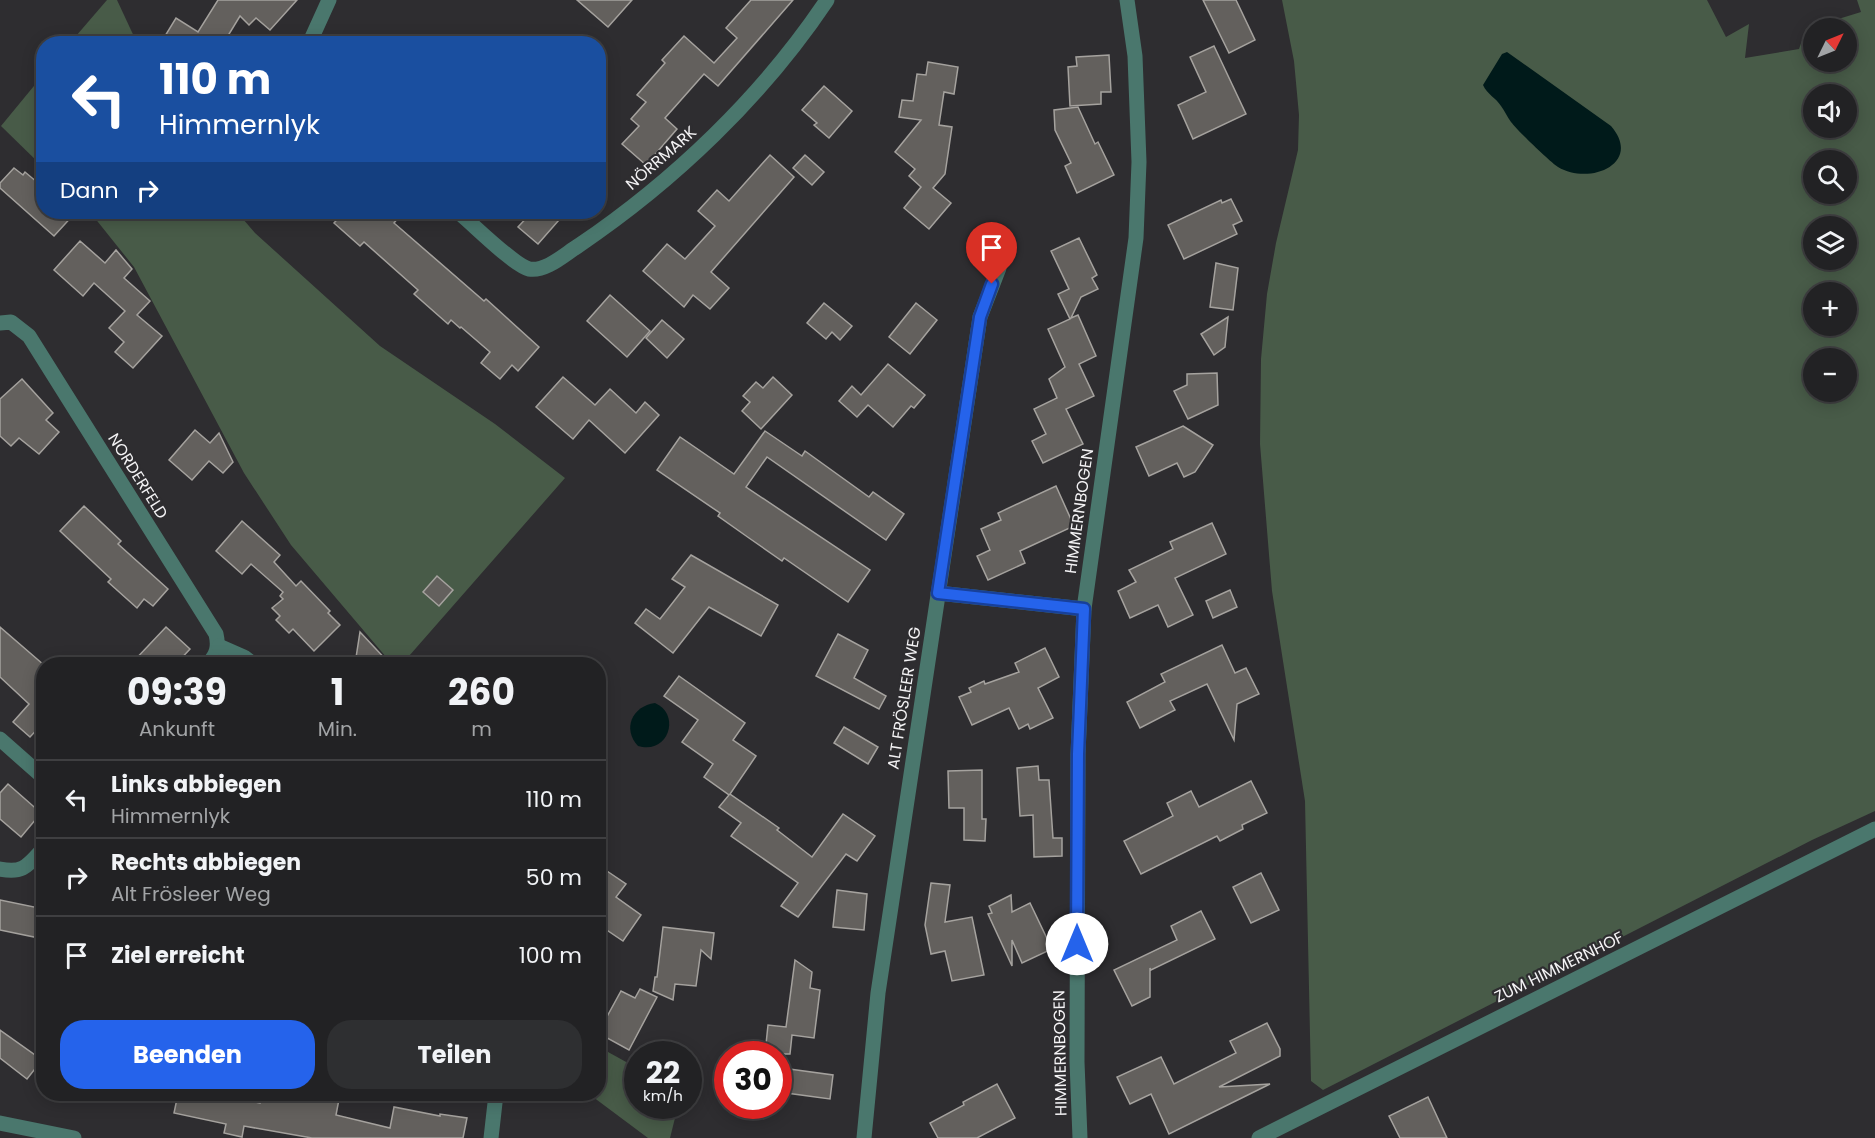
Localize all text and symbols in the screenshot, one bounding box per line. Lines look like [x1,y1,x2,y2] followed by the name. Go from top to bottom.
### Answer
[1803,18,1857,72] north arrow
[1803,18,1857,402] map controls
[159,50,271,109] text: 110 m
[60,60,138,138] icon: left
[1803,84,1857,138] button: sound
[159,106,320,143] text: Himmernlyk
[621,120,702,195] street label: NÖRRMARK
[1803,150,1857,204] button: search
[131,174,164,207] icon: right
[60,175,119,206] text: Dann
[1803,216,1857,270] button: layers
[966,222,1017,284] pin
[975,231,1008,264] icon: arrive
[1803,282,1857,336] button: +
[1803,348,1857,402] button: −
[102,429,174,523] street label: NORDERFELD
[1059,447,1099,575] street label: HIMMERNBOGEN
[881,625,927,771] street label: ALT FRÖSLEER WEG
[127,667,227,718] text: 09:39
[331,667,344,718] text: 1
[448,667,515,718] text: 260
[139,715,215,743] text: Ankunft
[318,715,357,743] text: Min.
[471,715,492,743] text: m
[111,769,282,800] text: Links abbiegen
[60,783,93,816] icon: left
[526,784,582,815] text: 110 m
[111,802,230,830] text: Himmernlyk
[111,847,301,878] text: Rechts abbiegen
[60,861,93,894] icon: right
[526,862,582,893] text: 50 m
[111,880,271,908] text: Alt Frösleer Weg
[1045,912,1109,976] position arrow
[1491,926,1627,1008] street label: ZUM HIMMERNHOF
[60,939,93,972] icon: arrive
[111,940,245,971] text: Ziel erreicht
[519,940,582,971] text: 100 m
[1047,990,1073,1116] street label: HIMMERNBOGEN
[60,1020,315,1089] button: Beenden
[327,1020,582,1089] button: Teilen
[714,1041,792,1119] speed limit sign: 30
[646,1051,680,1094] text: 22
[643,1085,683,1106] text: km/h

